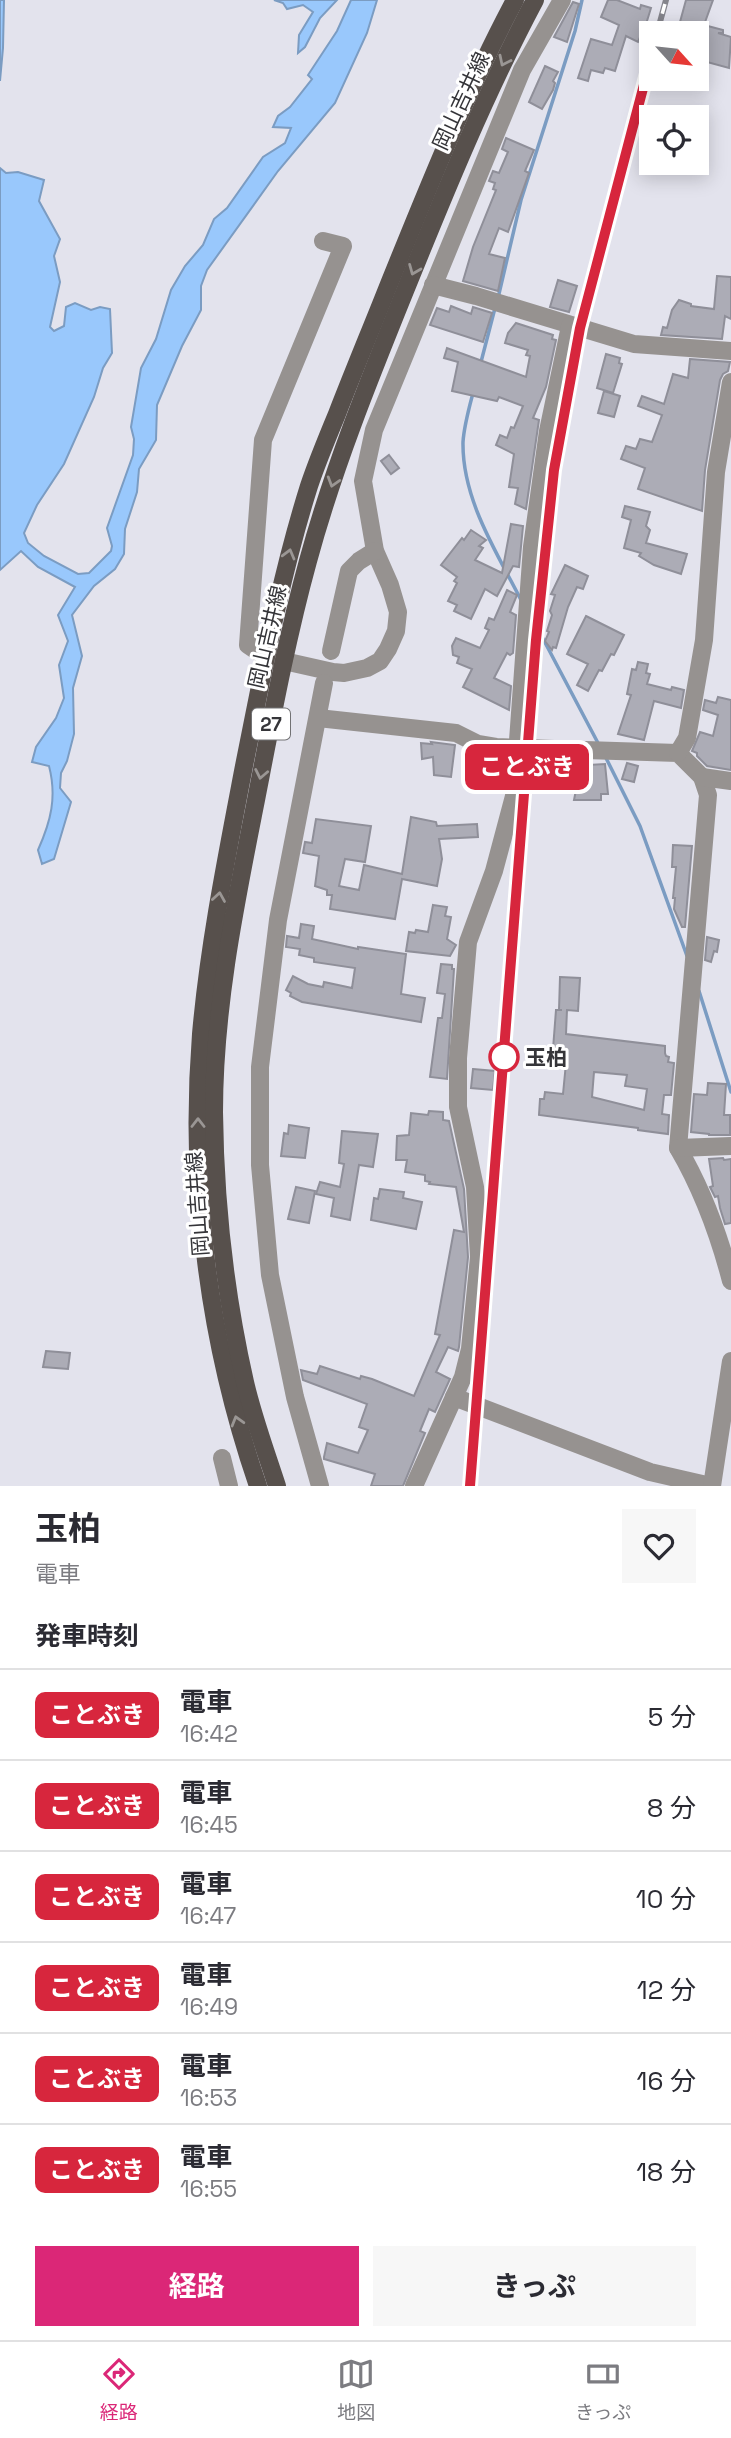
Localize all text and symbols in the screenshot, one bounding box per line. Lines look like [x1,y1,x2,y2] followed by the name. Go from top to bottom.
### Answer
[639,21,709,91] north arrow
[639,21,709,175] map controls
[427,48,495,154] street label: 岡山吉井線
[499,54,513,66] one-way arrow
[639,105,709,175] button: locate
[408,263,422,275] one-way arrow
[327,476,342,488] one-way arrow
[281,549,295,561] one-way arrow
[242,583,292,691] street label: 岡山吉井線
[252,708,290,740] road number: 27
[478,744,576,790] line badge: ことぶき
[479,751,575,782] text: ことぶき
[255,768,270,780] one-way arrow
[211,891,226,903] one-way arrow
[489,1042,519,1072] marker: 玉柏
[525,1044,567,1071] place label: 玉柏
[190,1118,206,1128] one-way arrow
[180,1151,214,1257] street label: 岡山吉井線
[231,1415,246,1427] one-way arrow
[35,1508,101,1550] text: 玉柏
[622,1509,696,1583] button: heart
[35,1559,81,1589] text: 電車
[35,1619,139,1653] text: 発車時刻
[180,1685,232,1719] text: 電車
[49,1699,145,1730] text: ことぶき
[648,1700,696,1734] text: 5 分
[180,1719,238,1749] text: 16:42
[180,1776,232,1810] text: 電車
[49,1790,145,1821] text: ことぶき
[647,1791,696,1825] text: 8 分
[180,1810,238,1840] text: 16:45
[180,1867,232,1901] text: 電車
[49,1881,145,1912] text: ことぶき
[636,1882,696,1916] text: 10 分
[180,1901,236,1931] text: 16:47
[180,1958,232,1992] text: 電車
[49,1972,145,2003] text: ことぶき
[637,1973,696,2007] text: 12 分
[180,1992,238,2022] text: 16:49
[180,2049,232,2083] text: 電車
[49,2063,145,2094] text: ことぶき
[637,2064,696,2098] text: 16 分
[180,2083,237,2113] text: 16:53
[180,2140,232,2174] text: 電車
[49,2154,145,2185] text: ことぶき
[636,2155,696,2189] text: 18 分
[180,2174,237,2204] text: 16:55
[35,2246,359,2326] button: 経路
[373,2246,696,2326] button: きっぷ
[100,2355,138,2425] tab: 経路
[337,2355,375,2425] tab: 地図
[575,2355,631,2425] tab: きっぷ

